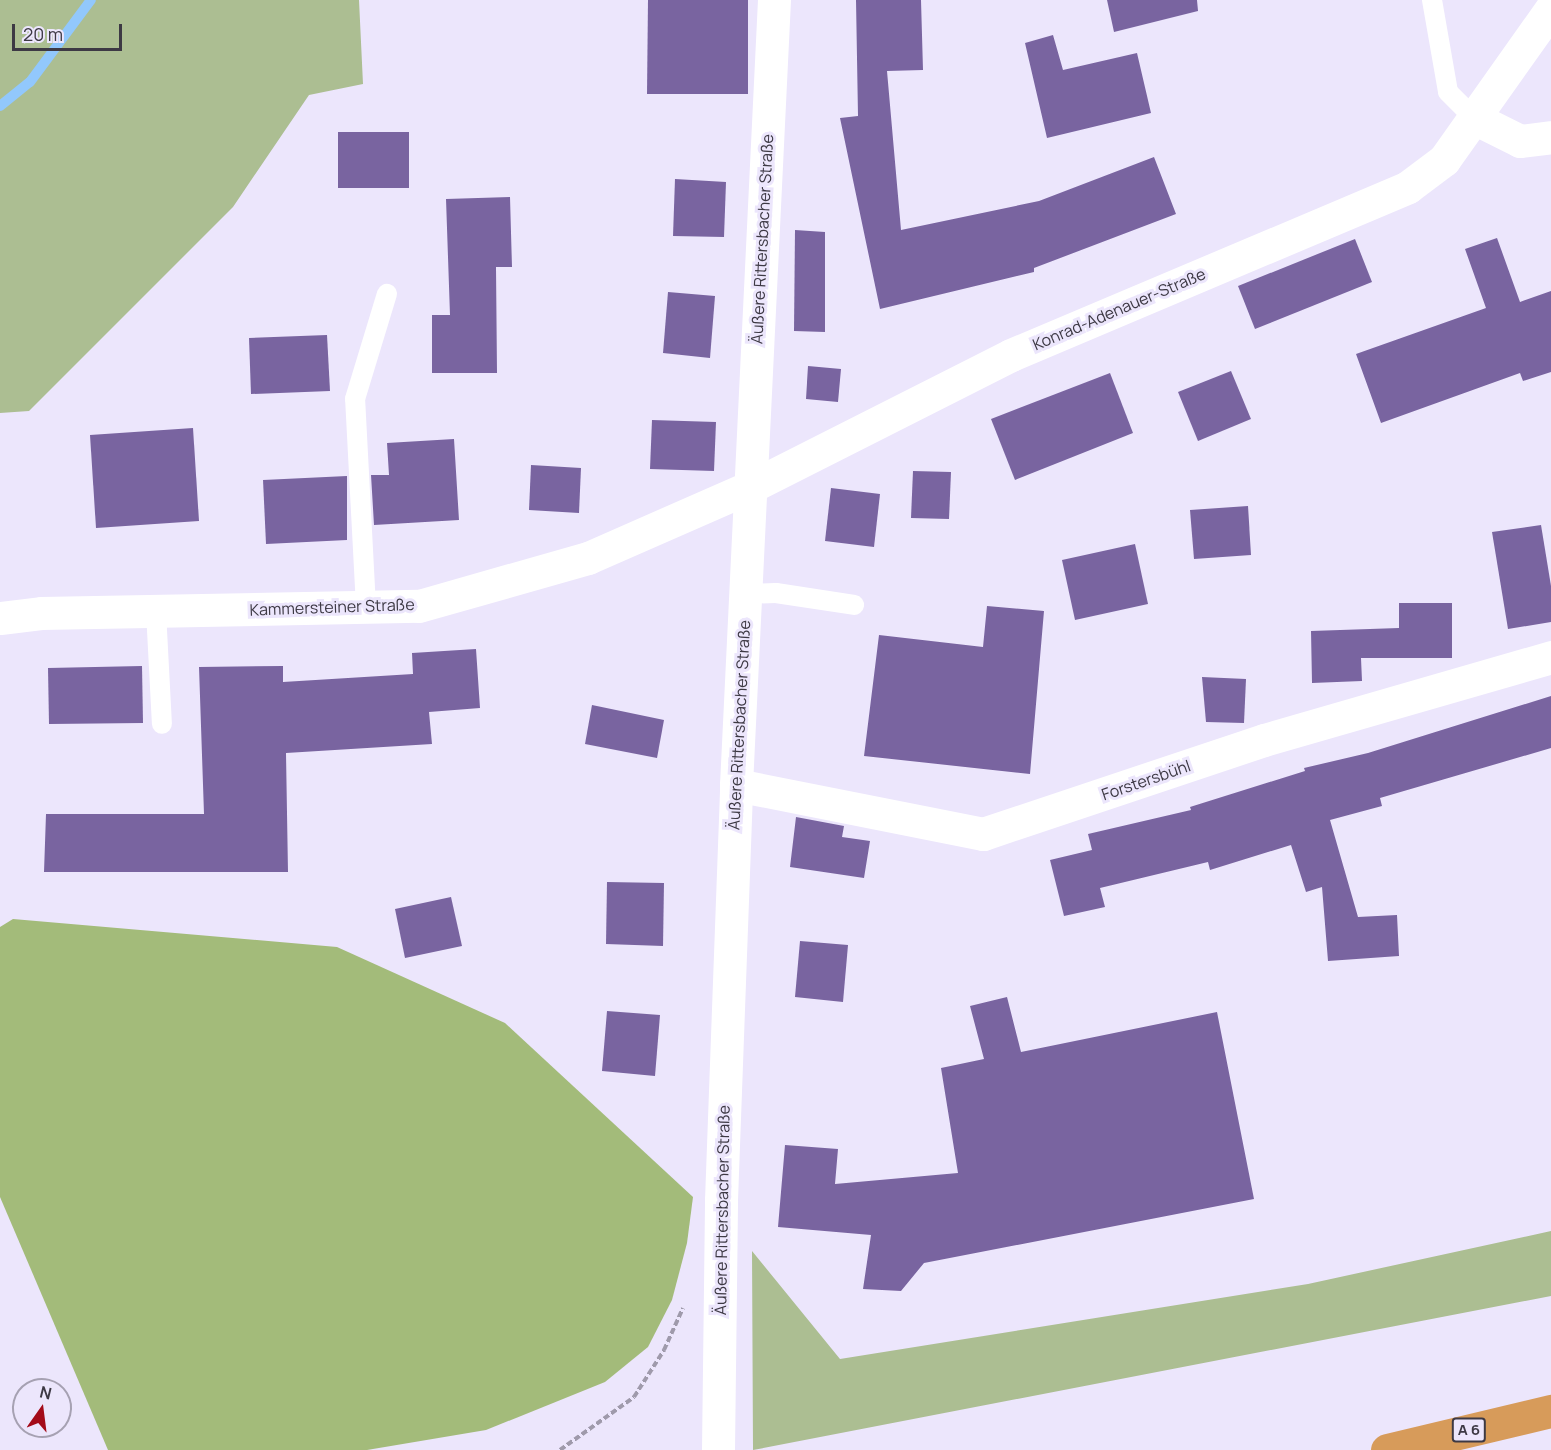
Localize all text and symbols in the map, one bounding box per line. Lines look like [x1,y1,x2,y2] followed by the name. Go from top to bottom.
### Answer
[15,12,124,50] scale bar
[23,22,63,46] text: 20 m
[747,134,777,344] street label: Äußere Rittersbacher Straße
[1030,264,1208,354] street label: Konrad-Adenauer-Straße
[249,595,415,619] street label: Kammersteiner Straße
[724,620,754,830] street label: Äußere Rittersbacher Straße
[1099,756,1193,804] street label: Forstersbühl
[711,1105,733,1315] street label: Äußere Rittersbacher Straße
[12,1378,72,1438] north arrow
[38,1380,54,1405] text: N
[1451,1418,1487,1442] road number: A 6

